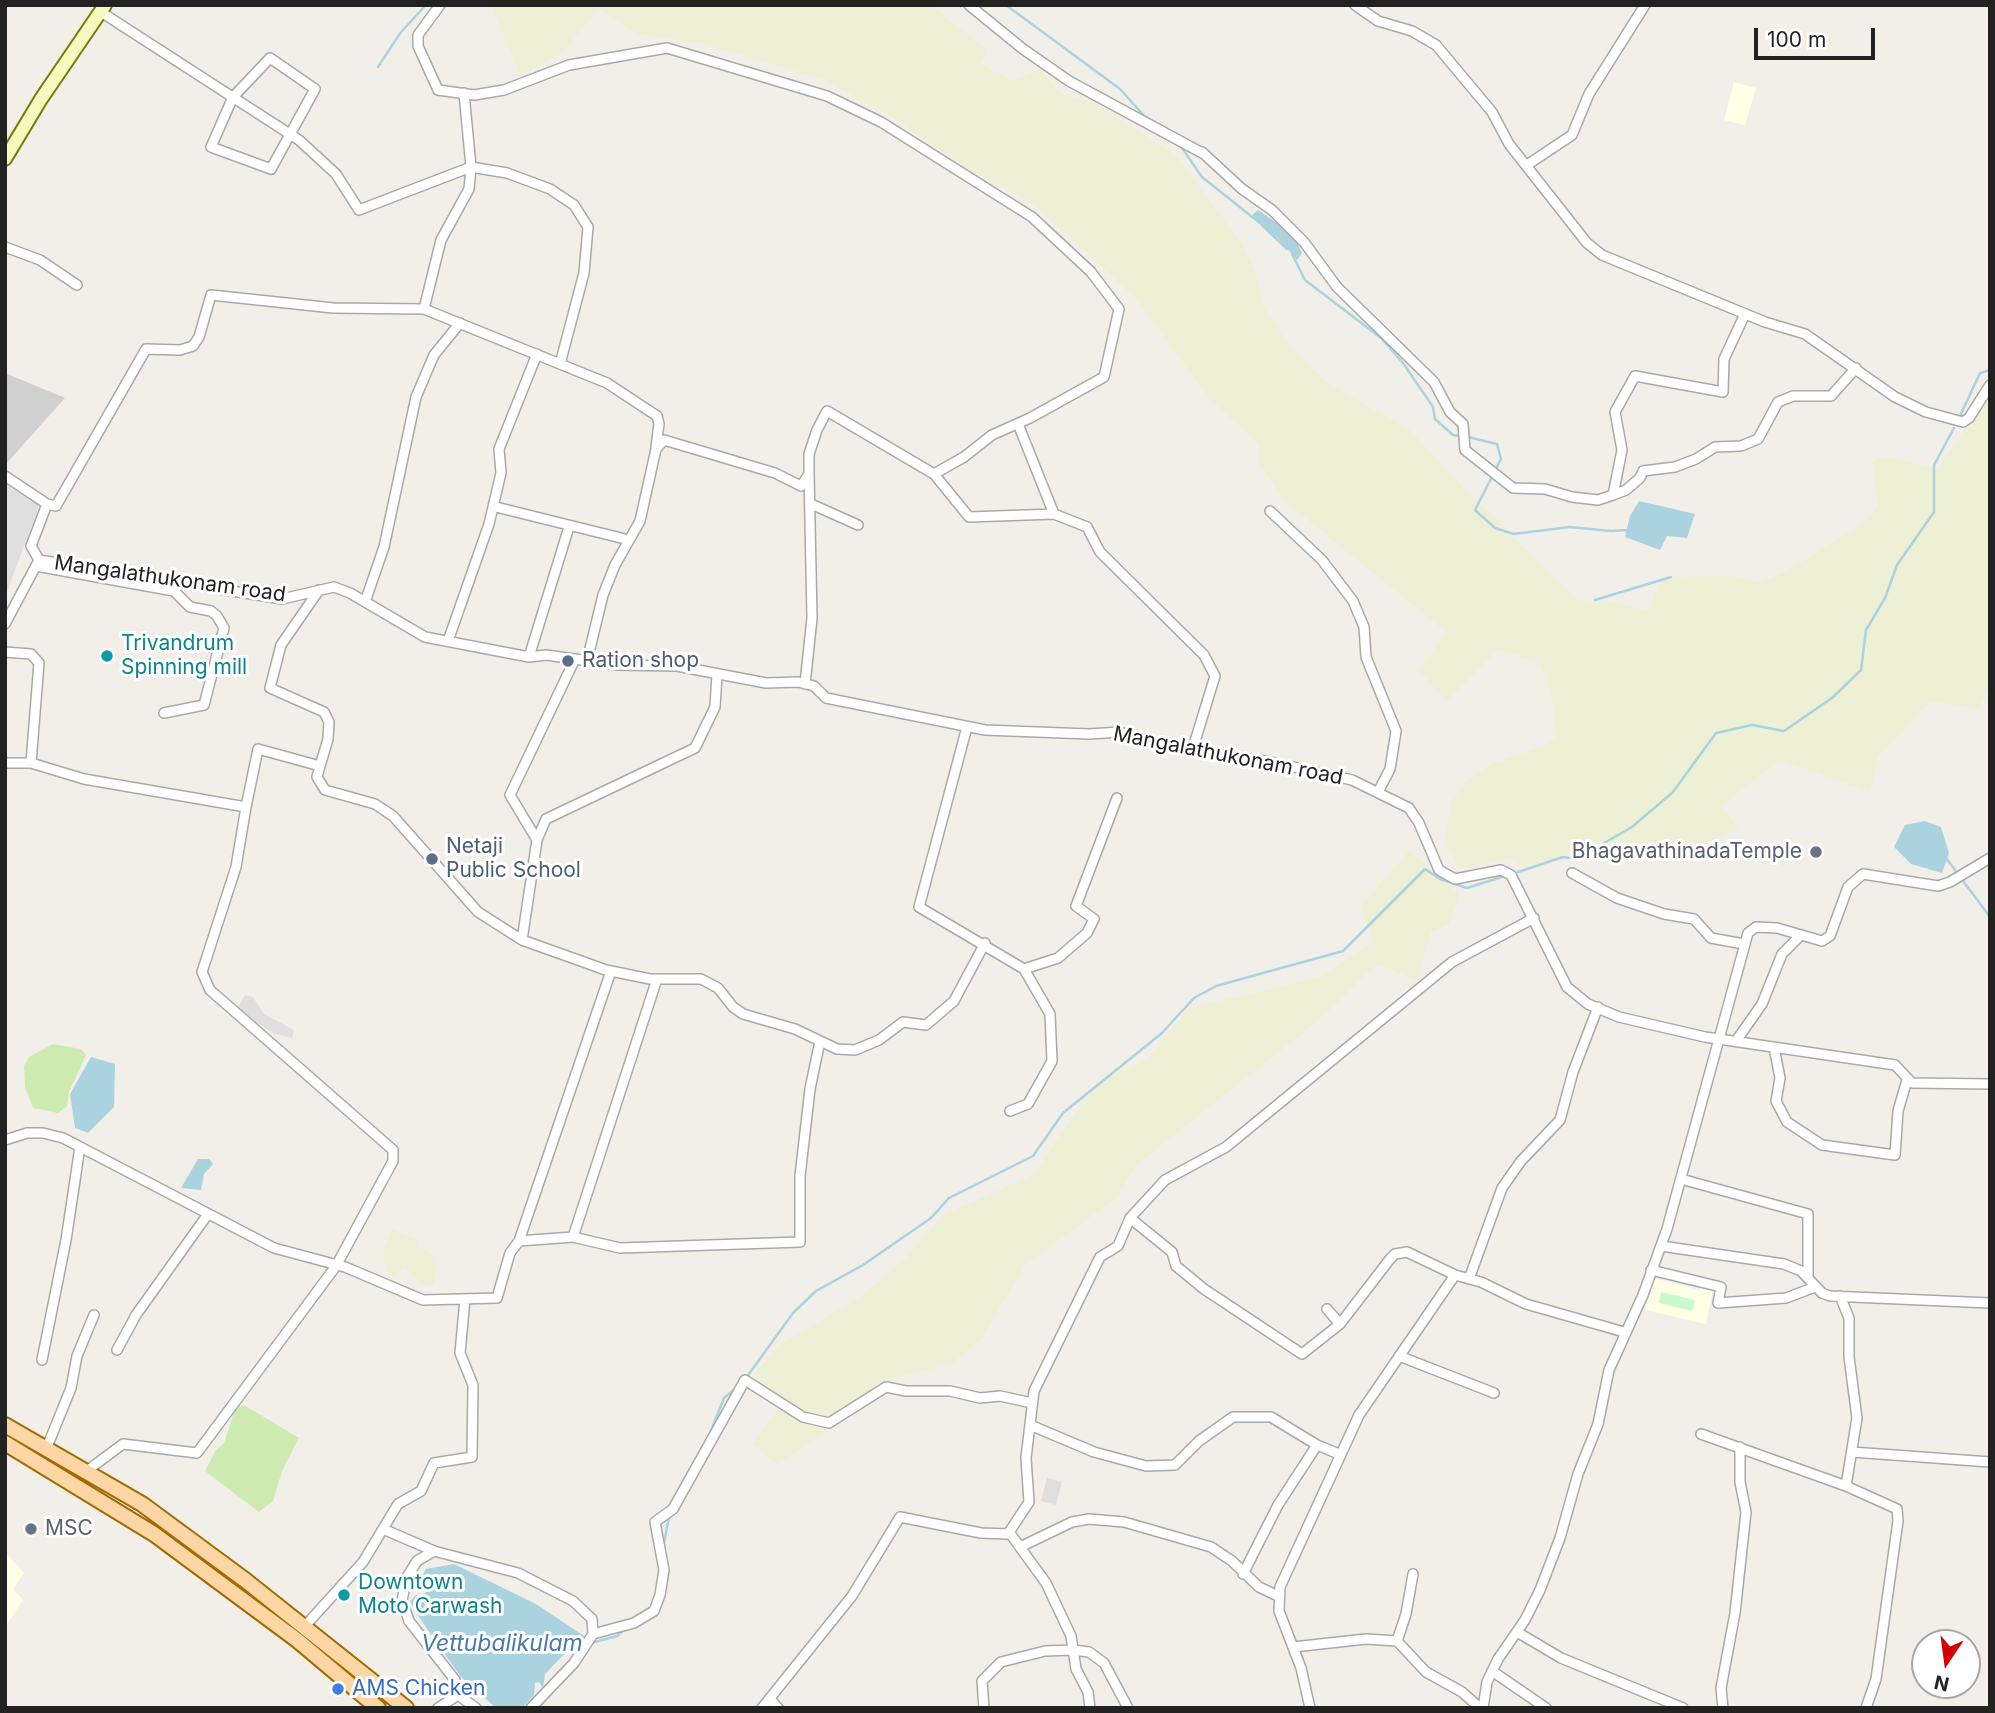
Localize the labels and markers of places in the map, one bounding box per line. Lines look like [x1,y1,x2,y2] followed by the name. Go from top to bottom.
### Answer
[121,631,247,681] place label: Trivandrum Spinning mill
[99,648,115,664] marker: Trivandrum Spinning mill
[582,648,699,674] place label: Ration shop
[560,653,576,669] marker: Ration shop
[446,834,581,884] place label: Netaji Public School
[1572,839,1802,865] place label: BhagavathinadaTemple
[1808,844,1824,860] marker: BhagavathinadaTemple
[424,851,440,867] marker: Netaji Public School
[45,1516,93,1542] place label: MSC
[23,1521,39,1537] marker: MSC
[358,1570,502,1620] place label: Downtown Moto Carwash
[336,1587,352,1603] marker: Downtown Moto Carwash
[352,1676,485,1702] place label: AMS Chicken
[330,1681,346,1697] marker: AMS Chicken

